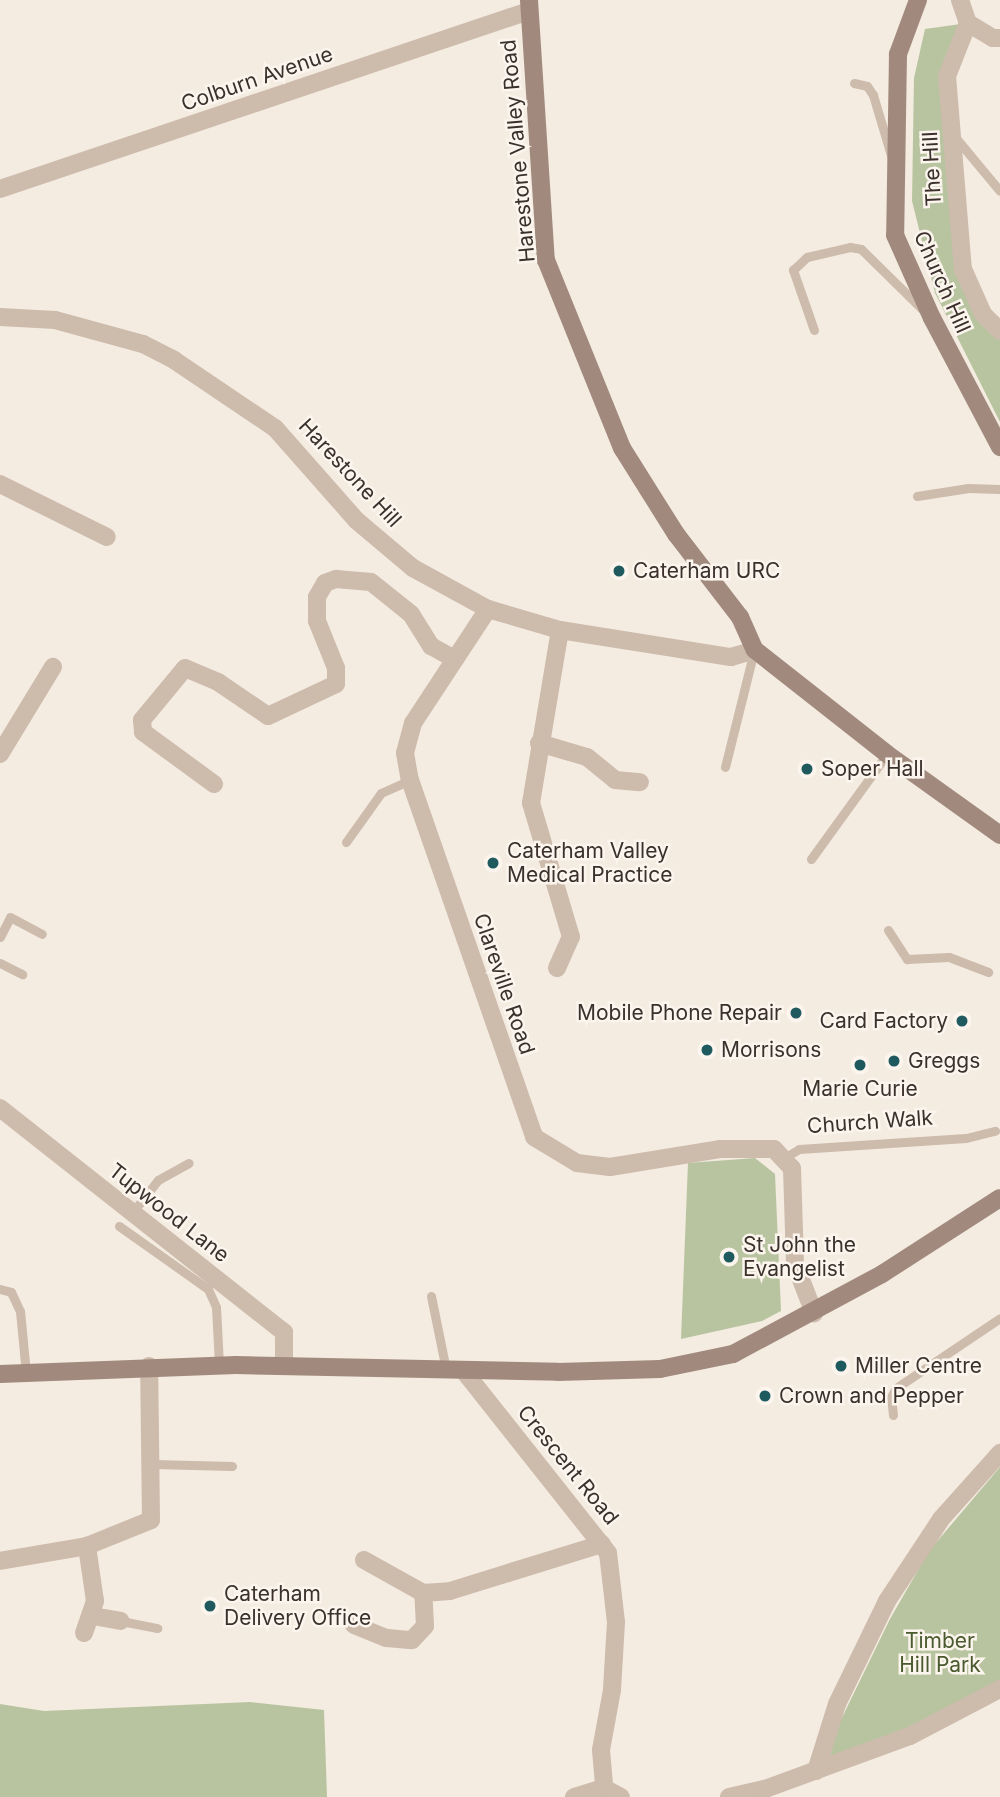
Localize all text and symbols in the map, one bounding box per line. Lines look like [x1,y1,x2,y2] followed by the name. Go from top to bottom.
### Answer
[496,38,540,264] street label: Harestone Valley Road
[178,41,336,117] street label: Colburn Avenue
[917,131,947,207] street label: The Hill
[908,227,976,337] street label: Church Hill
[293,414,407,532] street label: Harestone Hill
[633,558,780,584] place label: Caterham URC
[611,563,627,579] marker: Caterham URC
[821,756,924,782] place label: Soper Hall
[799,761,815,777] marker: Soper Hall
[507,838,672,888] place label: Caterham Valley Medical Practice
[485,855,501,871] marker: Caterham Valley Medical Practice
[468,910,540,1058] street label: Clareville Road
[577,1000,782,1026] place label: Mobile Phone Repair
[788,1005,804,1021] marker: Mobile Phone Repair
[820,1008,948,1034] place label: Card Factory
[954,1013,970,1029] marker: Card Factory
[721,1037,821,1063] place label: Morrisons
[699,1042,715,1058] marker: Morrisons
[908,1048,980,1074] place label: Greggs
[886,1053,902,1069] marker: Greggs
[852,1057,868,1073] marker: Marie Curie
[802,1076,918,1102] place label: Marie Curie
[806,1105,934,1139] street label: Church Walk
[104,1158,234,1268] street label: Tupwood Lane
[743,1232,856,1282] place label: St John the Evangelist
[721,1249,737,1265] marker: St John the Evangelist
[855,1353,982,1379] place label: Miller Centre
[833,1358,849,1374] marker: Miller Centre
[779,1383,964,1409] place label: Crown and Pepper
[757,1388,773,1404] marker: Crown and Pepper
[512,1400,624,1530] street label: Crescent Road
[224,1581,371,1631] place label: Caterham Delivery Office
[202,1598,218,1614] marker: Caterham Delivery Office
[899,1628,981,1678] park label: Timber Hill Park

